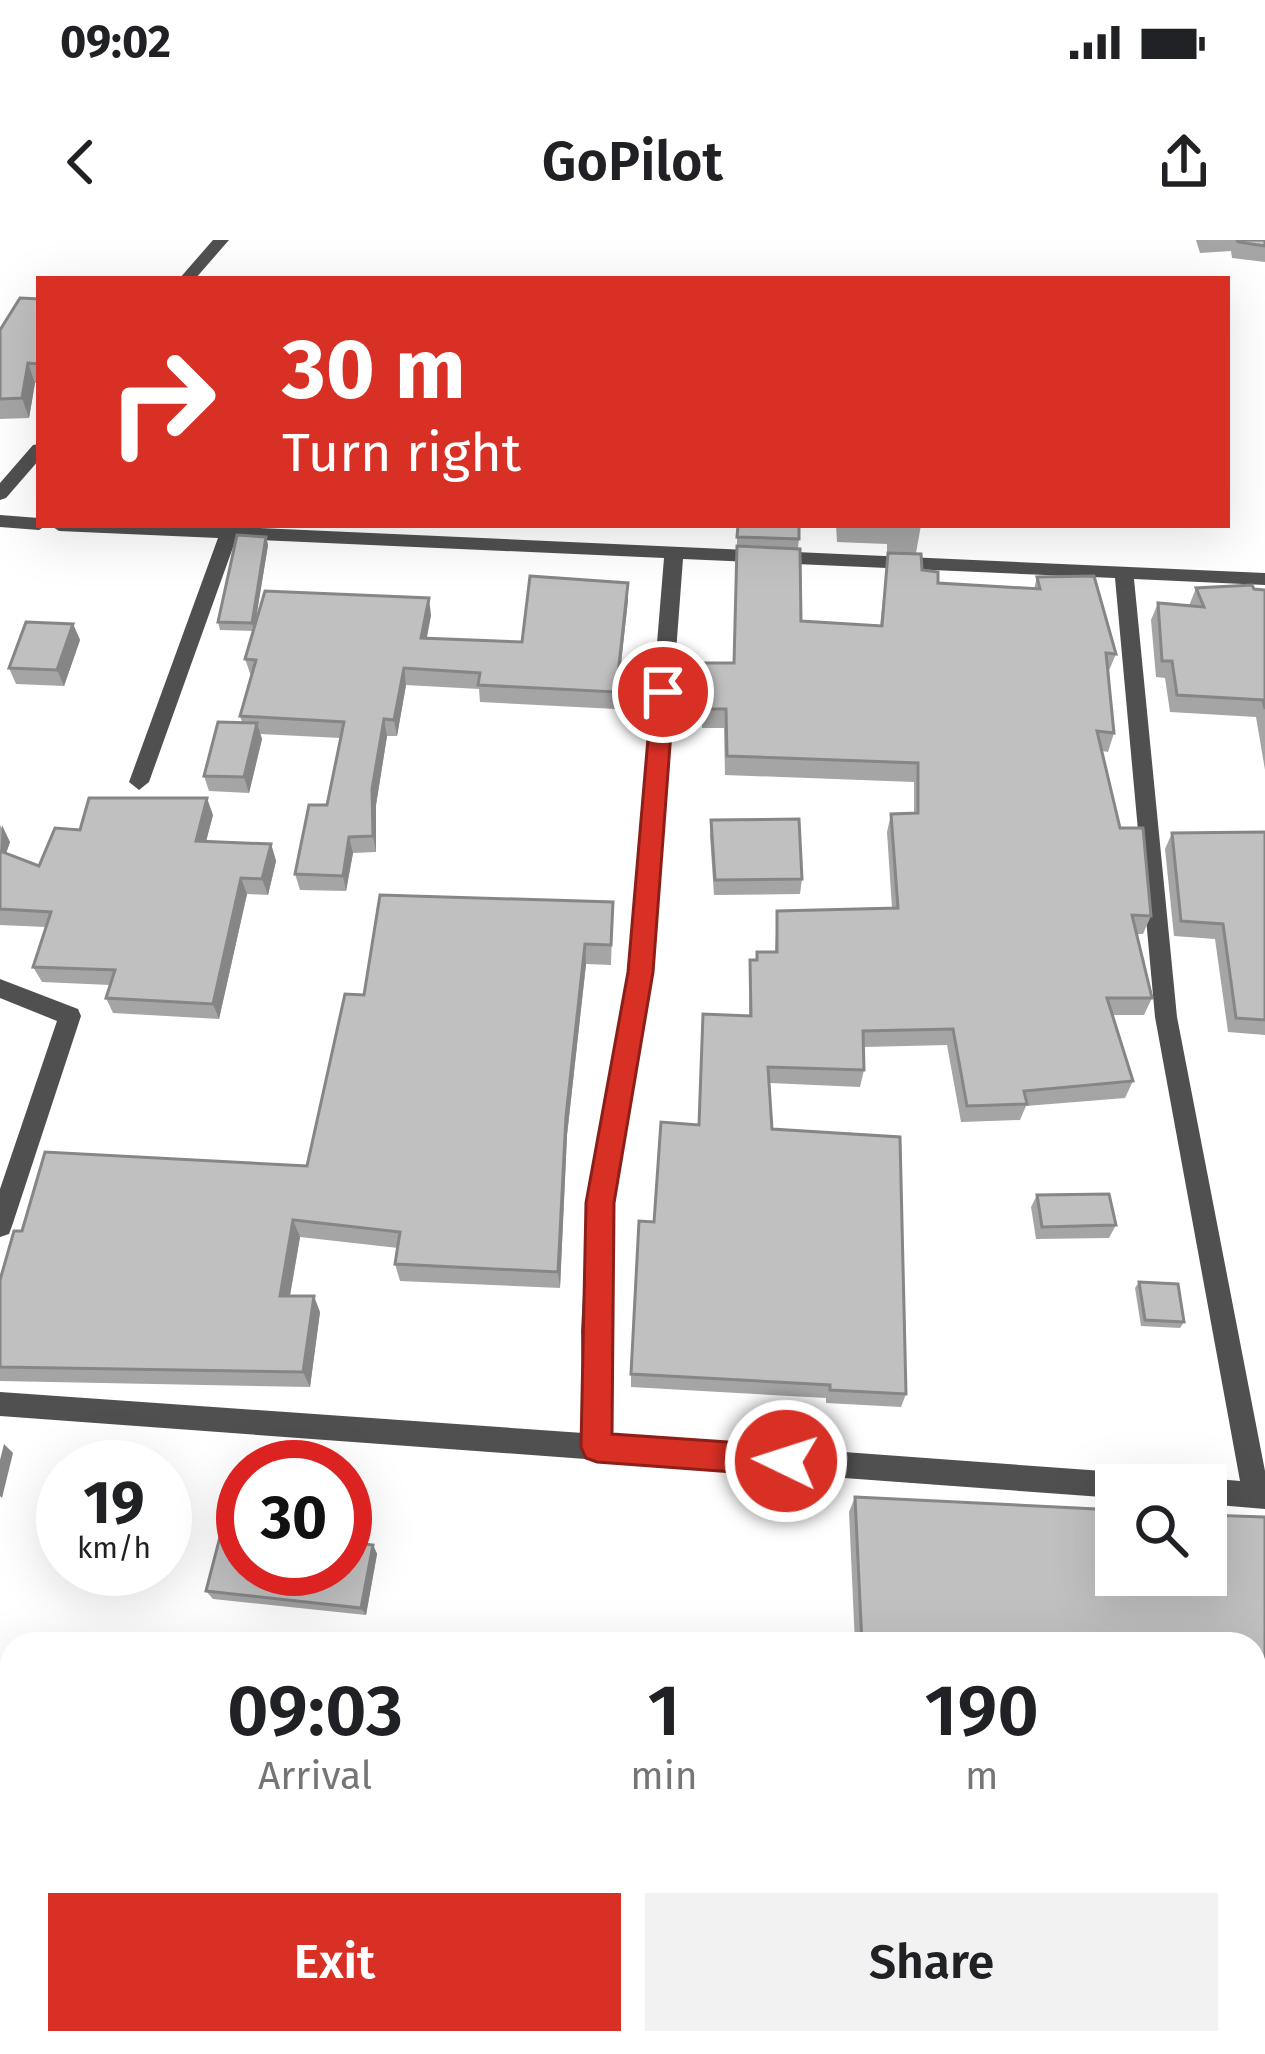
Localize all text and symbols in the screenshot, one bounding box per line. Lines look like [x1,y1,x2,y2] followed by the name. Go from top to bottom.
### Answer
[60,15,171,69] text: 09:02
[48,129,114,195] icon: back
[1151,129,1217,195] icon: share
[542,130,723,194] text: GoPilot
[282,319,466,420] text: 30 m
[84,324,240,480] icon: right
[282,421,521,485] text: Turn right
[612,641,714,743] pin
[630,659,696,725] icon: arrive
[723,1398,849,1524] position arrow
[216,1440,372,1596] speed limit sign: 30
[1095,1464,1227,1596] map controls
[1095,1464,1227,1596] button: search
[83,1467,145,1539] text: 19
[77,1530,151,1566] text: km/h
[227,1668,403,1754] text: 09:03
[647,1668,680,1754] text: 1
[925,1668,1039,1754] text: 190
[258,1753,372,1799] text: Arrival
[630,1753,698,1799] text: min
[965,1753,998,1799] text: m
[48,1893,621,2031] button: Exit
[645,1893,1218,2031] button: Share

